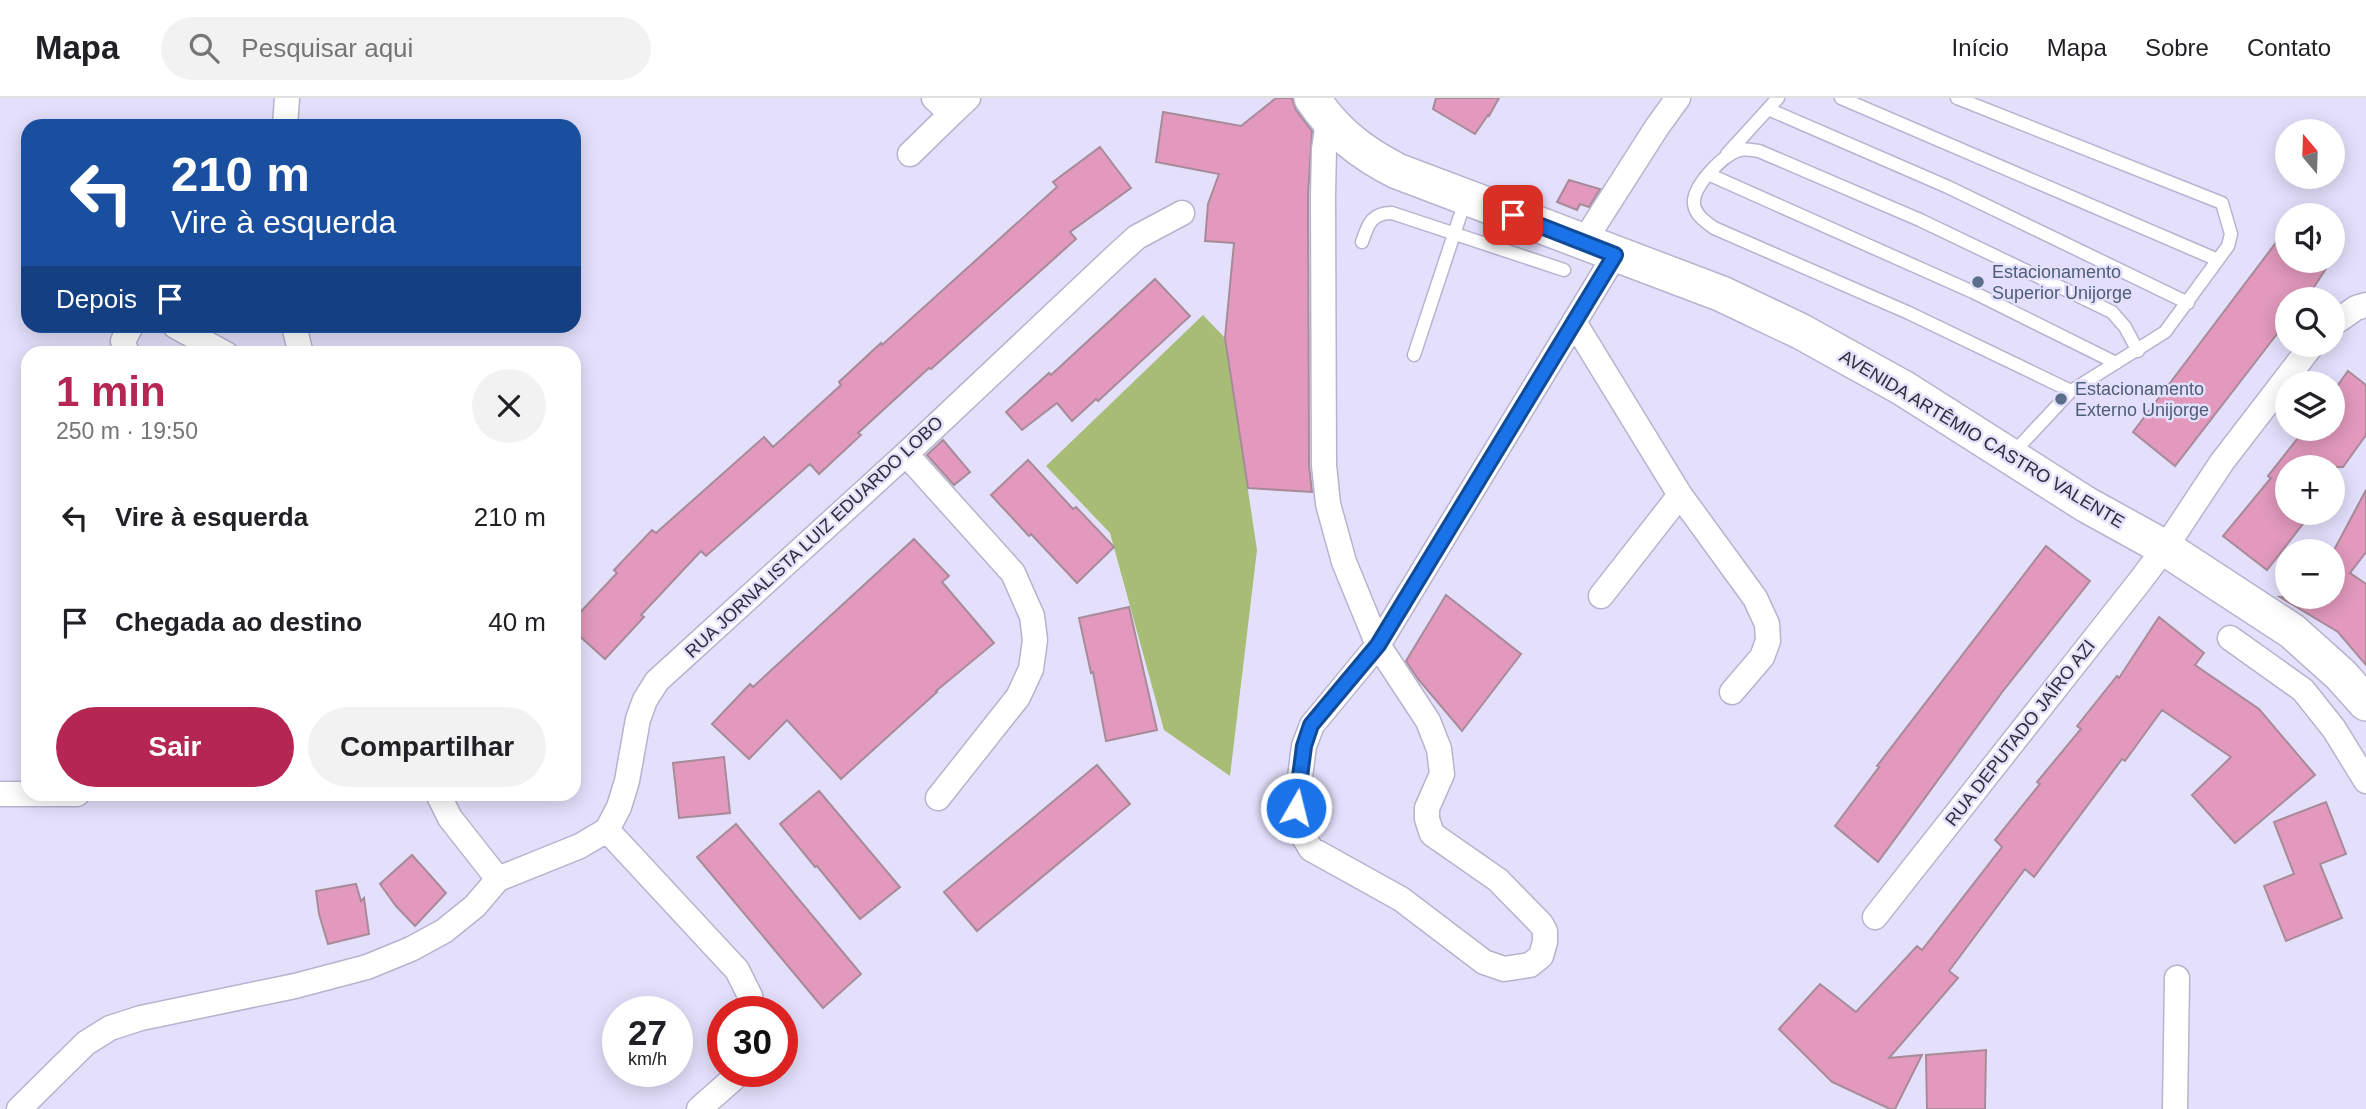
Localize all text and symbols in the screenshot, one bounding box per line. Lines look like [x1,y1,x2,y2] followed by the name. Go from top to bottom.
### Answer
[161,17,651,80] search box
[35,29,119,66] text: Mapa
[185,29,223,67] icon: search
[241,33,413,63] text: Pesquisar aqui
[1951,34,2009,61] text: Início
[2047,34,2107,61] text: Mapa
[2145,34,2209,61] text: Sobre
[2247,34,2331,61] text: Contato
[2275,119,2345,189] north arrow
[2275,119,2345,609] map controls
[56,147,147,238] icon: left
[171,147,310,201] text: 210 m
[1483,185,1543,245] pin
[1494,196,1532,234] icon: arrive
[2275,203,2345,273] button: sound
[171,204,396,240] text: Vire à esquerda
[1992,262,2132,303] place label: Estacionamento Superior Unijorge
[1970,274,1986,290] marker: Estacionamento Superior Unijorge
[151,280,189,318] icon: arrive
[56,284,137,314] text: Depois
[2275,287,2345,357] button: search
[1836,346,2128,532] street label: AVENIDA ARTÊMIO CASTRO VALENTE
[56,368,166,415] text: 1 min
[472,369,546,443] button: close
[2275,371,2345,441] button: layers
[2075,379,2209,420] place label: Estacionamento Externo Unijorge
[2053,391,2069,407] marker: Estacionamento Externo Unijorge
[681,412,947,662] street label: RUA JORNALISTA LUIZ EDUARDO LOBO
[56,418,198,444] text: 250 m · 19:50
[2275,455,2345,525] button: +
[56,499,94,537] icon: left
[115,502,308,532] text: Vire à esquerda
[474,502,546,532] text: 210 m
[2275,539,2345,609] button: −
[56,604,94,642] icon: arrive
[115,607,362,637] text: Chegada ao destino
[488,607,546,637] text: 40 m
[1941,636,2099,830] street label: RUA DEPUTADO JAÍRO AZI
[56,707,294,787] button: Sair
[308,707,546,787] button: Compartilhar
[1259,771,1333,845] position arrow
[707,996,798,1087] speed limit sign: 30
[628,1013,667,1052] text: 27
[628,1049,667,1069] text: km/h

